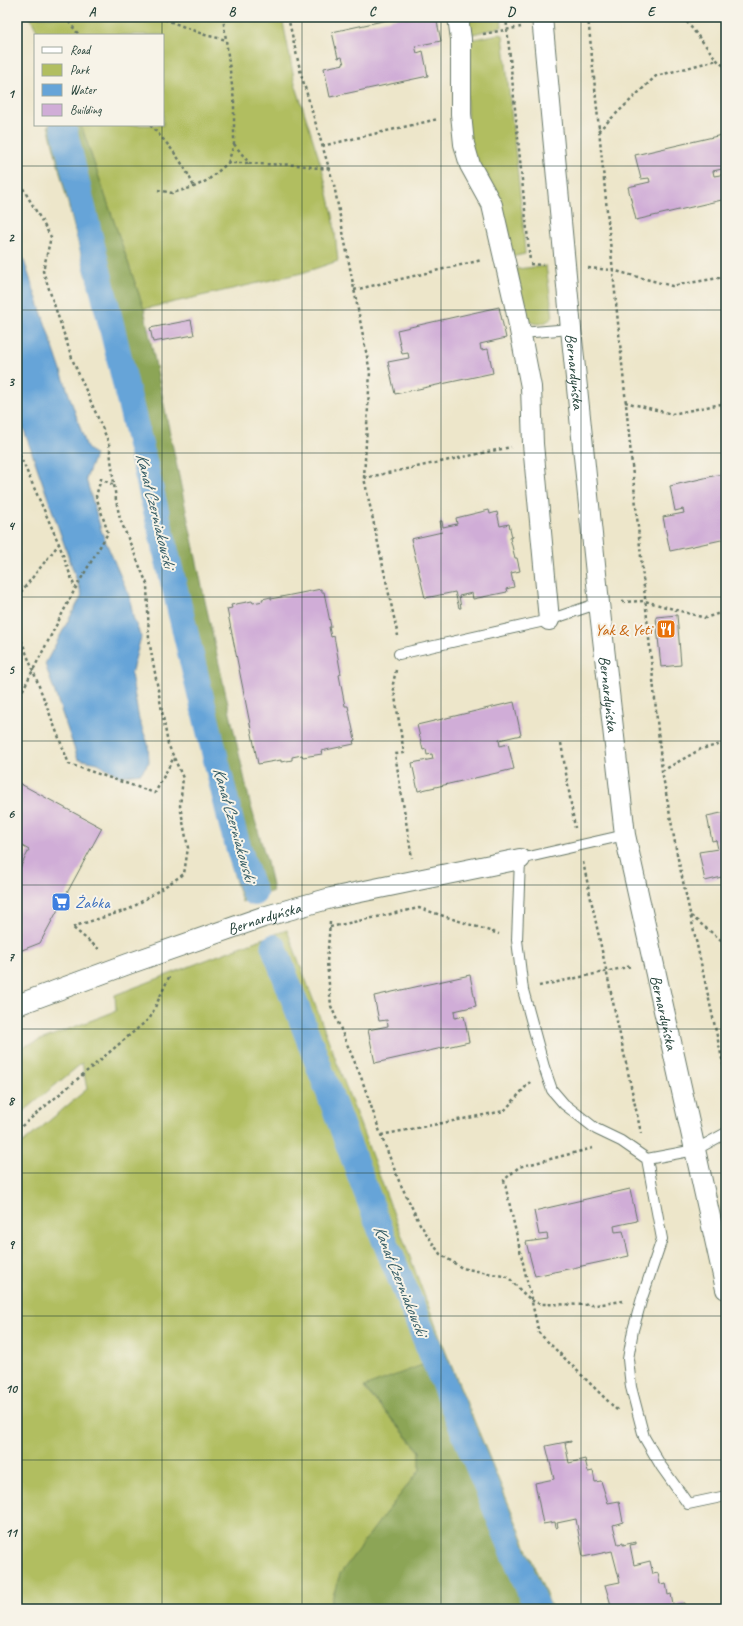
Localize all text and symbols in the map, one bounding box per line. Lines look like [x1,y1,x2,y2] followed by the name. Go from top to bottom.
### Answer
[89,4,97,20] text: A
[229,4,237,20] text: B
[369,4,377,20] text: C
[507,4,516,20] text: D
[648,4,657,20] text: E
[34,34,164,126] legend
[70,42,92,58] text: Road
[70,62,91,78] text: Park
[70,82,98,98] text: Water
[8,86,16,102] text: 1
[70,102,102,118] text: Building
[8,230,15,246] text: 2
[561,333,588,411] street label: Bernardyńska
[8,374,15,390] text: 3
[131,451,181,573] water label: Kanał Czerniakowski
[8,518,16,534] text: 4
[655,618,677,640] restaurant icon: Yak & Yeti
[595,620,654,640] place label: Yak & Yeti
[594,655,622,734] street label: Bernardyńska
[8,662,15,678] text: 5
[208,765,262,887] water label: Kanał Czerniakowski
[8,806,15,822] text: 6
[50,891,72,913] supermarket icon: Żabka
[75,893,111,913] place label: Żabka
[225,898,304,940] street label: Bernardyńska
[8,949,15,965] text: 7
[645,973,682,1053] street label: Bernardyńska
[8,1093,16,1109] text: 8
[369,1222,434,1342] water label: Kanał Czerniakowski
[8,1237,15,1253] text: 9
[5,1381,18,1397] text: 10
[5,1525,19,1541] text: 11

